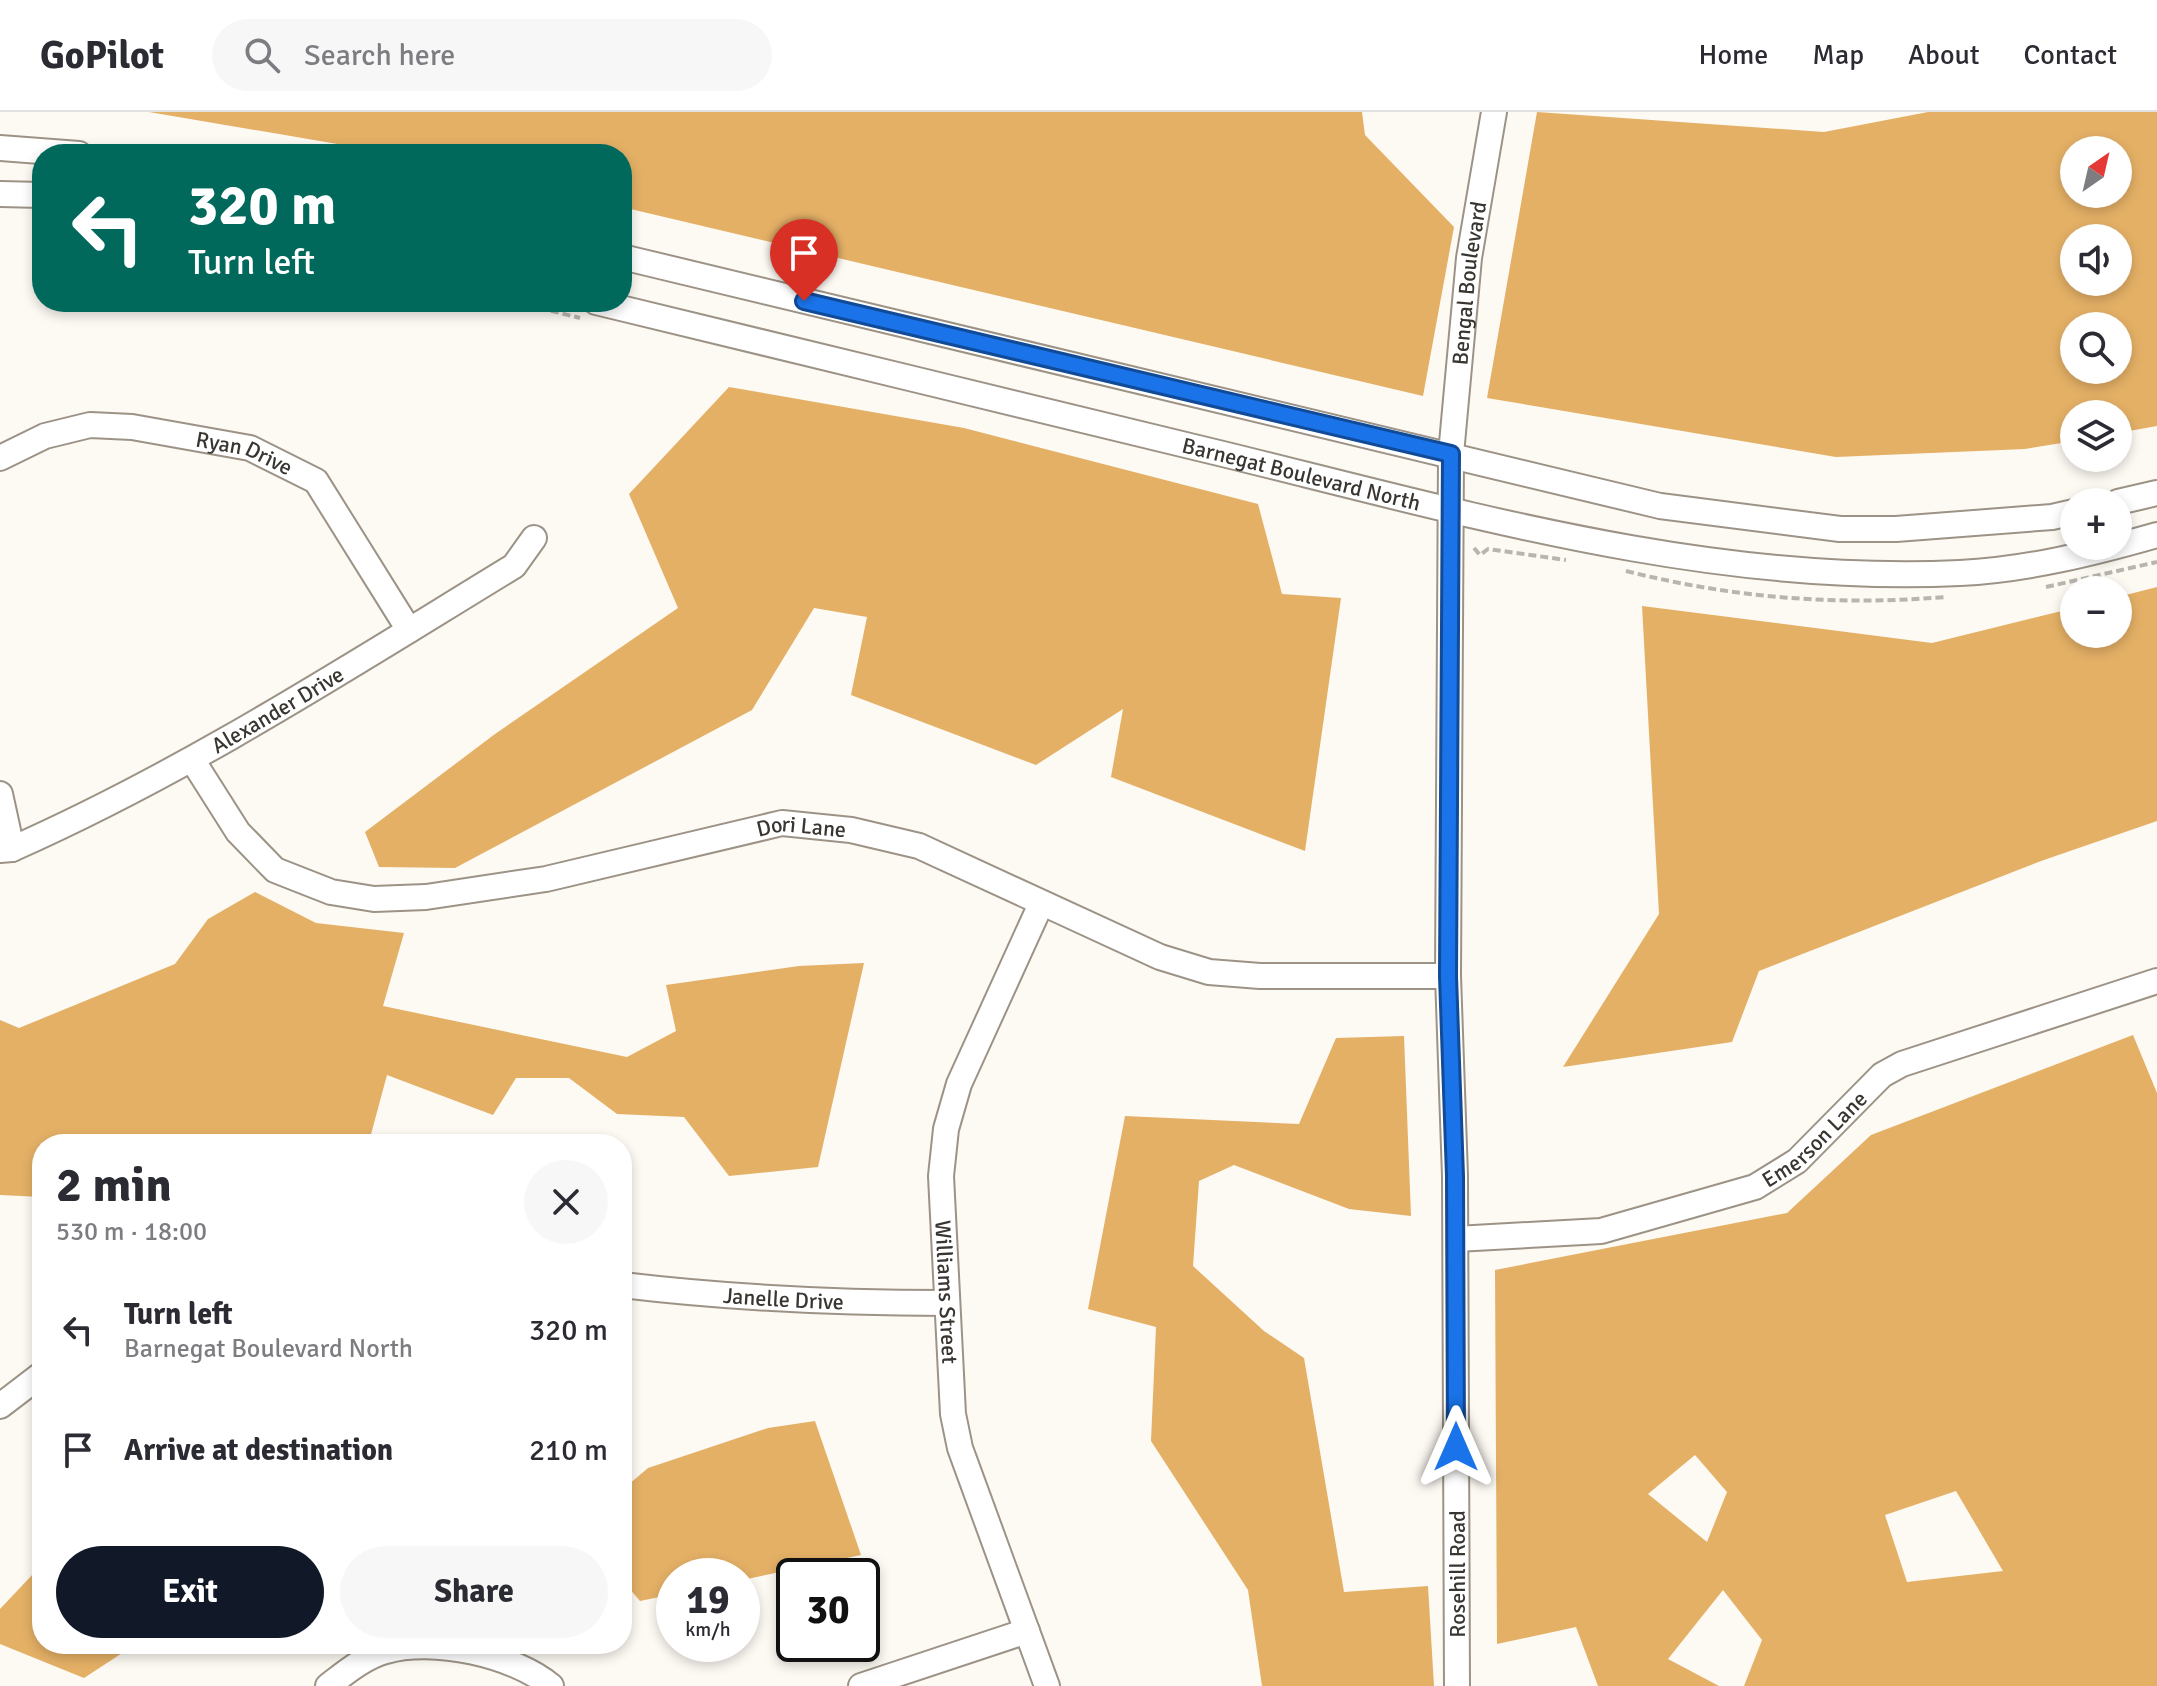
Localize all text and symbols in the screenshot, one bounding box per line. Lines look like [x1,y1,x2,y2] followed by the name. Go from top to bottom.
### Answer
[212,19,772,91] search box
[40,32,164,79] text: GoPilot
[240,33,284,77] icon: search
[304,37,455,74] text: Search here
[1699,38,1768,72] text: Home
[1812,38,1864,72] text: Map
[1908,38,1980,72] text: About
[2024,38,2117,72] text: Contact
[2060,136,2132,208] north arrow
[2060,136,2132,648] map controls
[188,171,336,240] text: 320 m
[56,176,160,280] icon: left
[1446,199,1493,366] street label: Bengal Boulevard
[770,219,838,301] pin
[2060,224,2132,296] button: sound
[782,231,826,275] icon: arrive
[188,240,315,285] text: Turn left
[2060,312,2132,384] button: search
[2060,400,2132,472] button: layers
[194,426,297,481] street label: Ryan Drive
[1179,432,1423,517] street label: Barnegat Boulevard North
[2060,488,2132,560] button: +
[2060,576,2132,648] button: −
[207,661,349,759] street label: Alexander Drive
[754,810,847,843] street label: Dori Lane
[1757,1085,1873,1193] street label: Emerson Lane
[56,1156,172,1215] text: 2 min
[524,1160,608,1244] button: close
[56,1216,207,1248] text: 530 m · 18:00
[929,1220,963,1365] street label: Williams Street
[722,1282,844,1315] street label: Janelle Drive
[124,1296,233,1333] text: Turn left
[56,1308,100,1352] icon: left
[529,1312,608,1349] text: 320 m
[124,1333,413,1365] text: Barnegat Boulevard North
[1414,1405,1498,1489] position arrow
[56,1428,100,1472] icon: arrive
[124,1432,393,1469] text: Arrive at destination
[529,1432,608,1469] text: 210 m
[1444,1510,1471,1638] street label: Rosehill Road
[56,1546,324,1638] button: Exit
[340,1546,608,1638] button: Share
[776,1558,880,1662] speed limit sign: 30
[686,1575,730,1625] text: 19
[685,1617,731,1642] text: km/h

